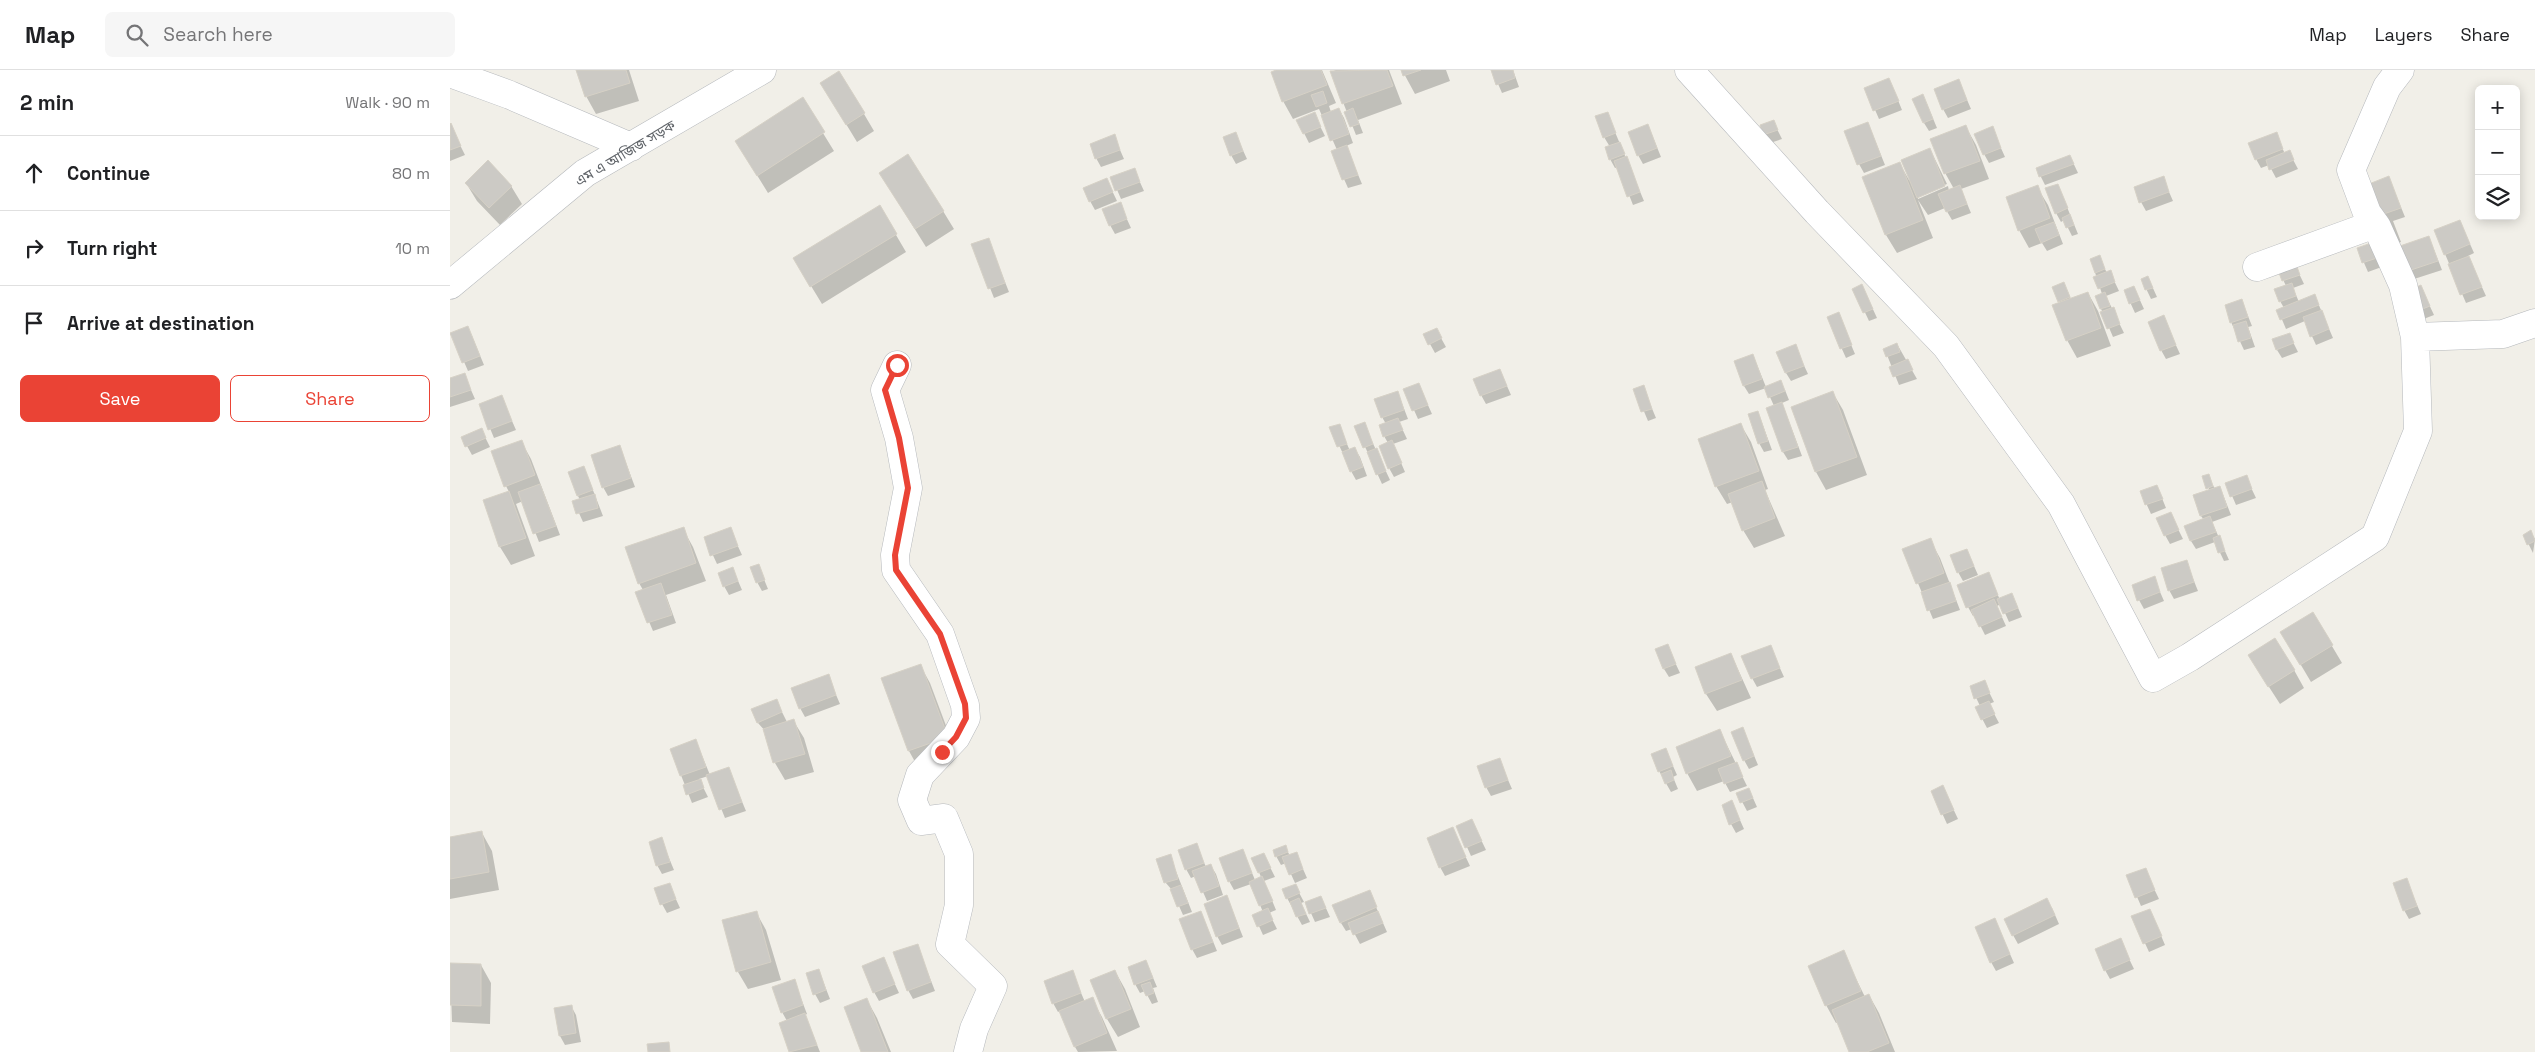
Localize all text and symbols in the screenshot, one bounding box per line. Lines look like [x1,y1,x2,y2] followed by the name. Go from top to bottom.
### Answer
[105,12,455,57] search box
[25,19,75,50] text: Map
[123,21,151,49] icon: search
[163,22,273,47] text: Search here
[2309,23,2347,46] text: Map
[2375,23,2432,46] text: Layers
[2460,23,2510,46] text: Share
[2475,85,2520,220] map controls
[2475,85,2520,130] button: +
[20,89,74,116] text: 2 min
[345,92,430,113] text: Walk · 90 m
[572,116,679,190] street label: এম এ আজিজ সড়ক
[2475,130,2520,175] button: −
[20,159,48,187] icon: ahead
[67,161,150,186] text: Continue
[392,163,430,184] text: 80 m
[2475,175,2520,220] button: layers
[20,234,48,262] icon: right
[67,236,157,261] text: Turn right
[395,238,430,259] text: 10 m
[20,309,48,337] icon: arrive
[67,311,255,336] text: Arrive at destination
[886,354,909,377] route start
[20,375,220,422] button: Save
[230,375,430,422] button: Share
[931,741,954,764] route end

